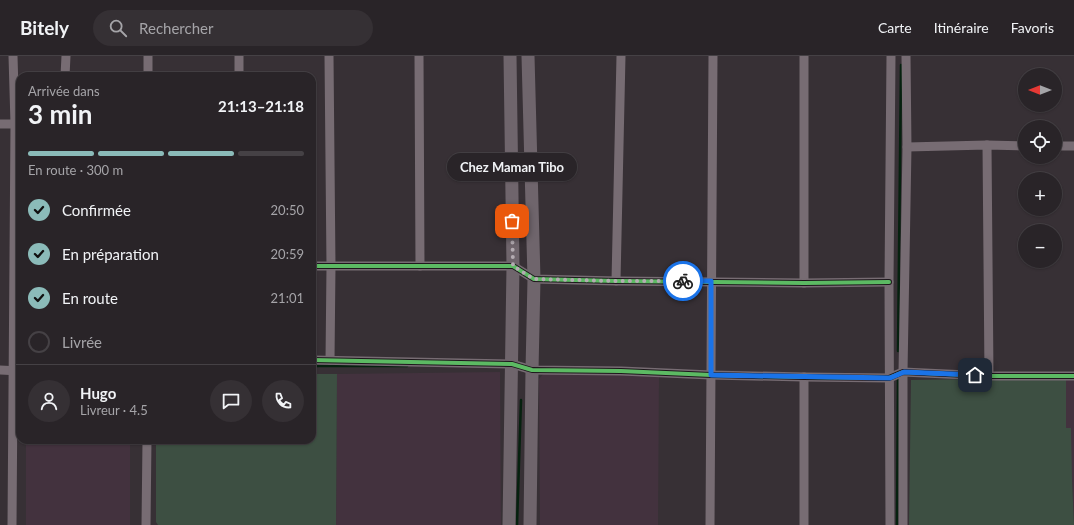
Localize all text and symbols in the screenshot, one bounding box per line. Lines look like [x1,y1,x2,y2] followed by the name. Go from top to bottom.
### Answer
[93,10,373,46] search box
[20,16,69,39] text: Bitely
[107,17,129,39] icon: search
[139,19,213,37] text: Rechercher
[878,19,912,36] text: Carte
[934,19,989,36] text: Itinéraire
[1011,19,1054,36] text: Favoris
[1018,68,1062,112] north arrow
[1018,68,1062,268] map controls
[28,83,100,99] text: Arrivée dans
[218,97,304,115] text: 21:13–21:18
[28,98,92,130] text: 3 min
[1018,120,1062,164] button: locate
[447,153,577,181] callout: Chez Maman Tibo
[460,159,564,175] text: Chez Maman Tibo
[28,162,123,178] text: En route · 300 m
[1018,172,1062,216] button: +
[28,199,50,221] icon: check
[62,201,131,219] text: Confirmée
[271,202,304,218] text: 20:50
[495,204,529,238] pin
[501,210,523,232] icon: bag
[1018,224,1062,268] button: −
[28,243,50,265] icon: check
[62,245,159,263] text: En préparation
[271,246,304,262] text: 20:59
[663,261,703,301] courier
[672,270,694,292] icon: bike
[28,287,50,309] icon: check
[62,289,118,307] text: En route
[271,290,304,306] text: 21:01
[62,333,102,351] text: Livrée
[958,358,992,392] pin
[964,364,986,386] icon: home
[28,380,70,422] button: person
[210,380,252,422] button: chat
[262,380,304,422] button: phone
[80,384,116,402] text: Hugo
[80,402,148,418] text: Livreur · 4.5

